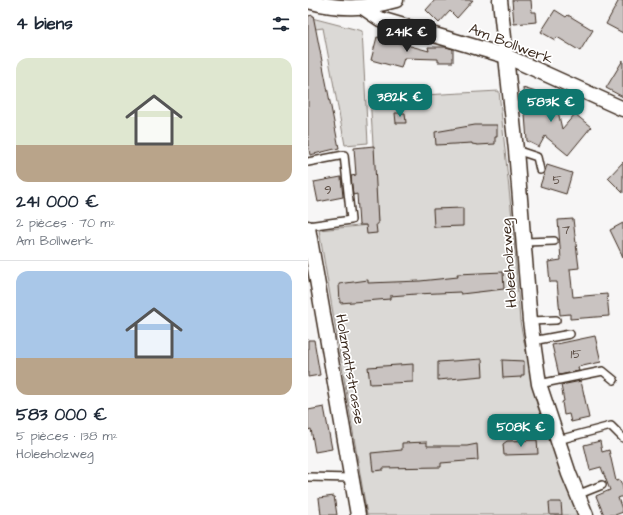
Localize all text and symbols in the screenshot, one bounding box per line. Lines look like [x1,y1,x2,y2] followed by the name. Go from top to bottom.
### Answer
[16,12,73,36] text: 4 biens
[270,13,292,35] icon: filters
[466,18,556,70] street label: Am Bollwerk
[374,19,440,53] pin: 241K €
[386,23,428,41] text: 241K €
[118,84,190,156] icon: home
[367,84,433,118] pin: 382K €
[377,88,423,106] text: 382K €
[518,89,584,123] pin: 583K €
[527,93,575,111] text: 583K €
[552,171,562,189] house number: 5
[324,181,332,199] house number: 9
[16,190,99,214] text: 241 000 €
[16,214,115,232] text: 2 pièces · 70 m²
[495,217,524,308] street label: Holeeholzweg
[562,221,570,239] house number: 7
[16,232,93,250] text: Am Bollwerk
[118,297,190,369] icon: home
[330,312,370,426] street label: Holzmattstrasse
[571,345,581,363] house number: 15
[16,403,107,427] text: 583 000 €
[488,414,554,448] pin: 508K €
[496,418,546,436] text: 508K €
[16,427,118,445] text: 5 pièces · 138 m²
[16,445,94,463] text: Holeeholzweg

